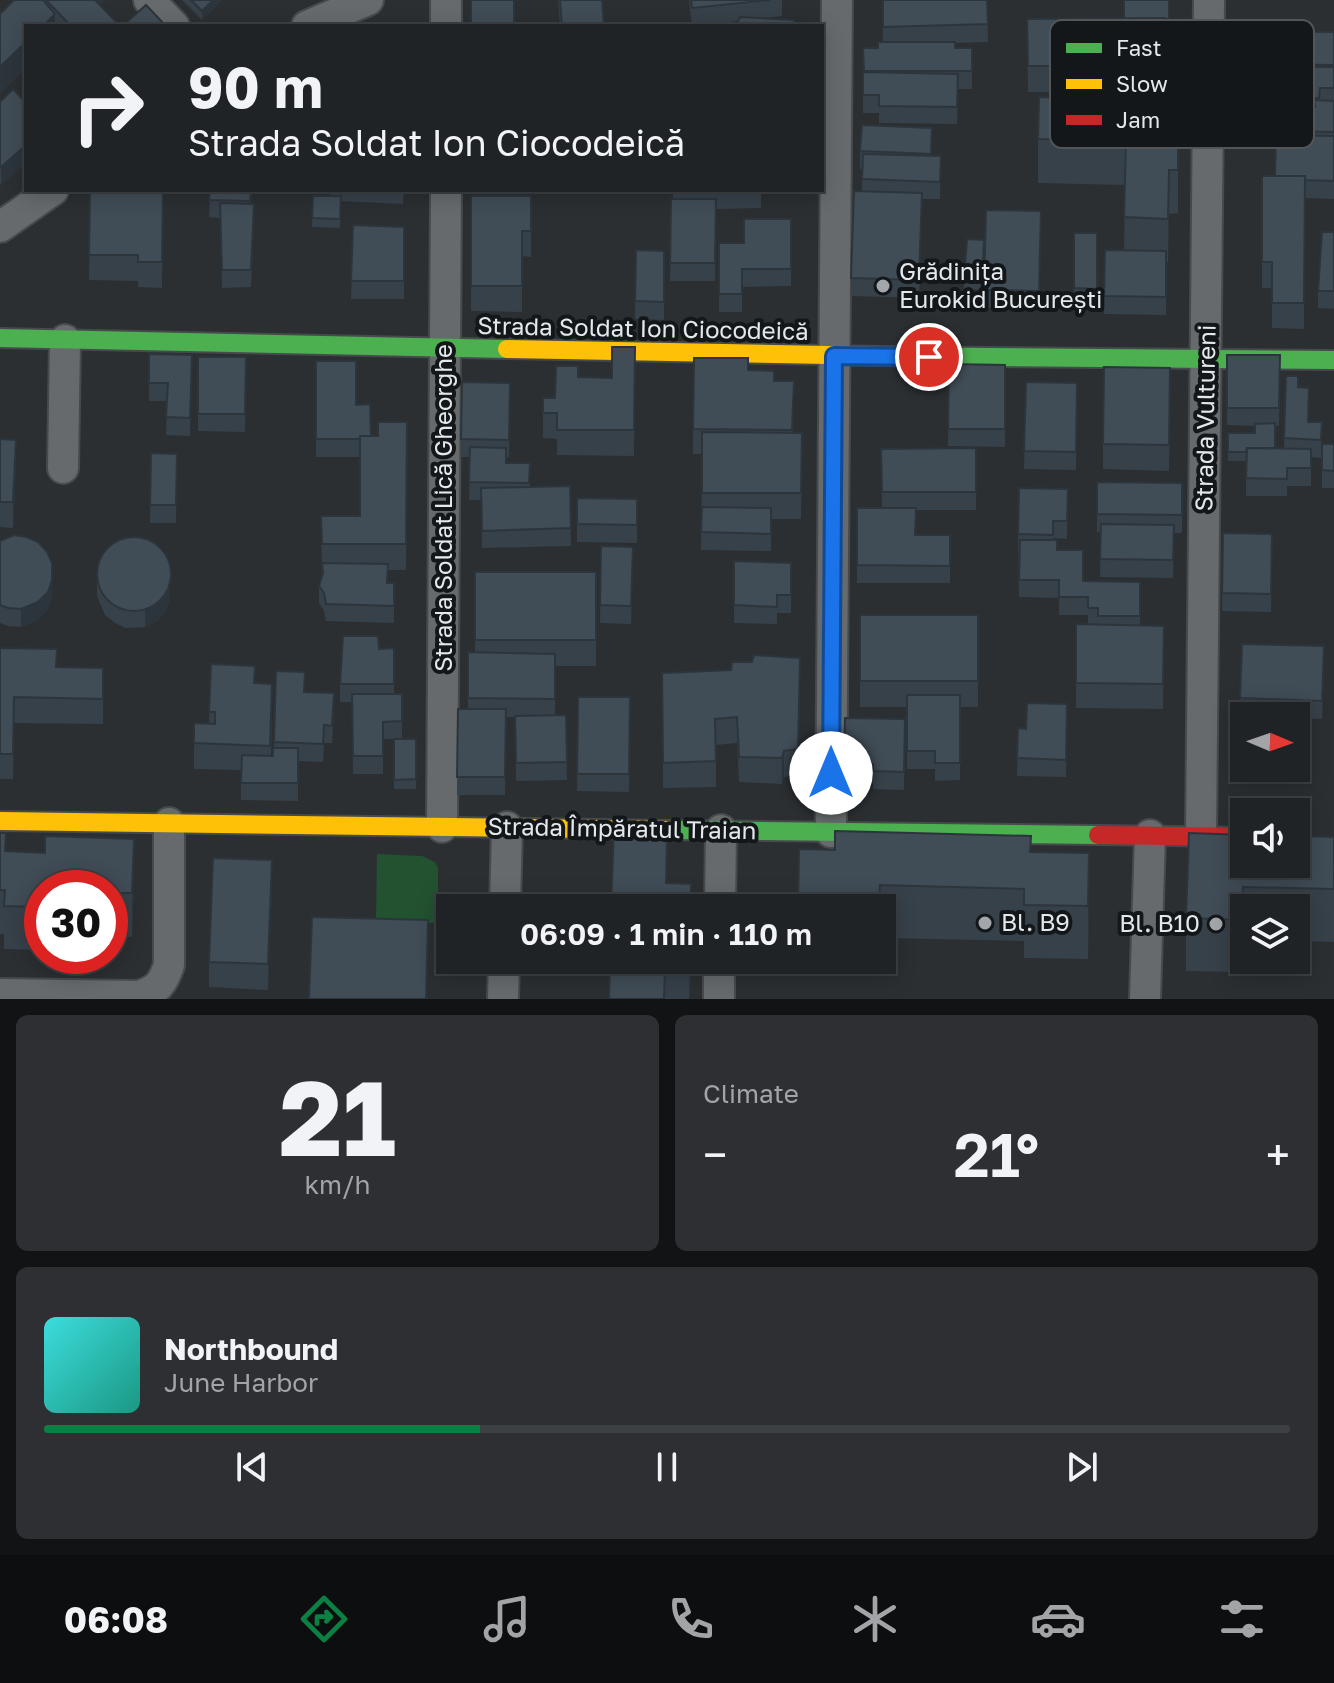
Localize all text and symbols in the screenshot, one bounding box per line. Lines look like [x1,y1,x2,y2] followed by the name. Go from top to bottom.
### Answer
[1050,20,1314,148] legend
[1116,34,1162,61] text: Fast
[188,53,323,120] text: 90 m
[56,56,160,160] icon: right
[1116,70,1168,97] text: Slow
[1116,106,1160,133] text: Jam
[188,121,685,164] text: Strada Soldat Ion Ciocodeică
[899,256,1102,314] place label: Grădinița Eurokid București
[874,277,892,295] marker: Grădinița Eurokid București
[477,310,809,345] street label: Strada Soldat Ion Ciocodeică
[895,323,963,391] pin
[1188,324,1221,512] street label: Strada Vultureni
[907,335,951,379] icon: arrive
[428,344,457,672] street label: Strada Soldat Lică Gheorghe
[1230,702,1310,782] north arrow
[1230,702,1310,974] map controls
[789,731,873,815] position arrow
[1230,798,1310,878] button: sound
[487,811,757,844] street label: Strada Împăratul Traian
[24,870,128,974] speed limit sign: 30
[1230,894,1310,974] button: layers
[1001,907,1070,936] place label: Bl. B9
[1119,908,1200,937] place label: Bl. B10
[976,914,994,932] marker: Bl. B9
[1207,915,1225,933] marker: Bl. B10
[520,916,812,952] text: 06:09 · 1 min · 110 m
[279,1054,396,1179] text: 21
[703,1078,799,1109] text: Climate
[954,1118,1039,1190] text: 21°
[703,1128,727,1181] text: −
[1266,1128,1290,1181] text: +
[304,1169,371,1200] text: km/h
[164,1331,338,1367] text: Northbound
[164,1367,318,1398] text: June Harbor
[230,1445,274,1489] icon: previous
[645,1445,689,1489] icon: pause
[1060,1445,1104,1489] icon: next
[296,1591,352,1647] icon: directions
[479,1591,535,1647] icon: music
[663,1591,719,1647] icon: phone
[847,1591,903,1647] icon: climate
[1030,1591,1086,1647] icon: car
[1214,1591,1270,1647] icon: filters
[64,1598,168,1641] text: 06:08

